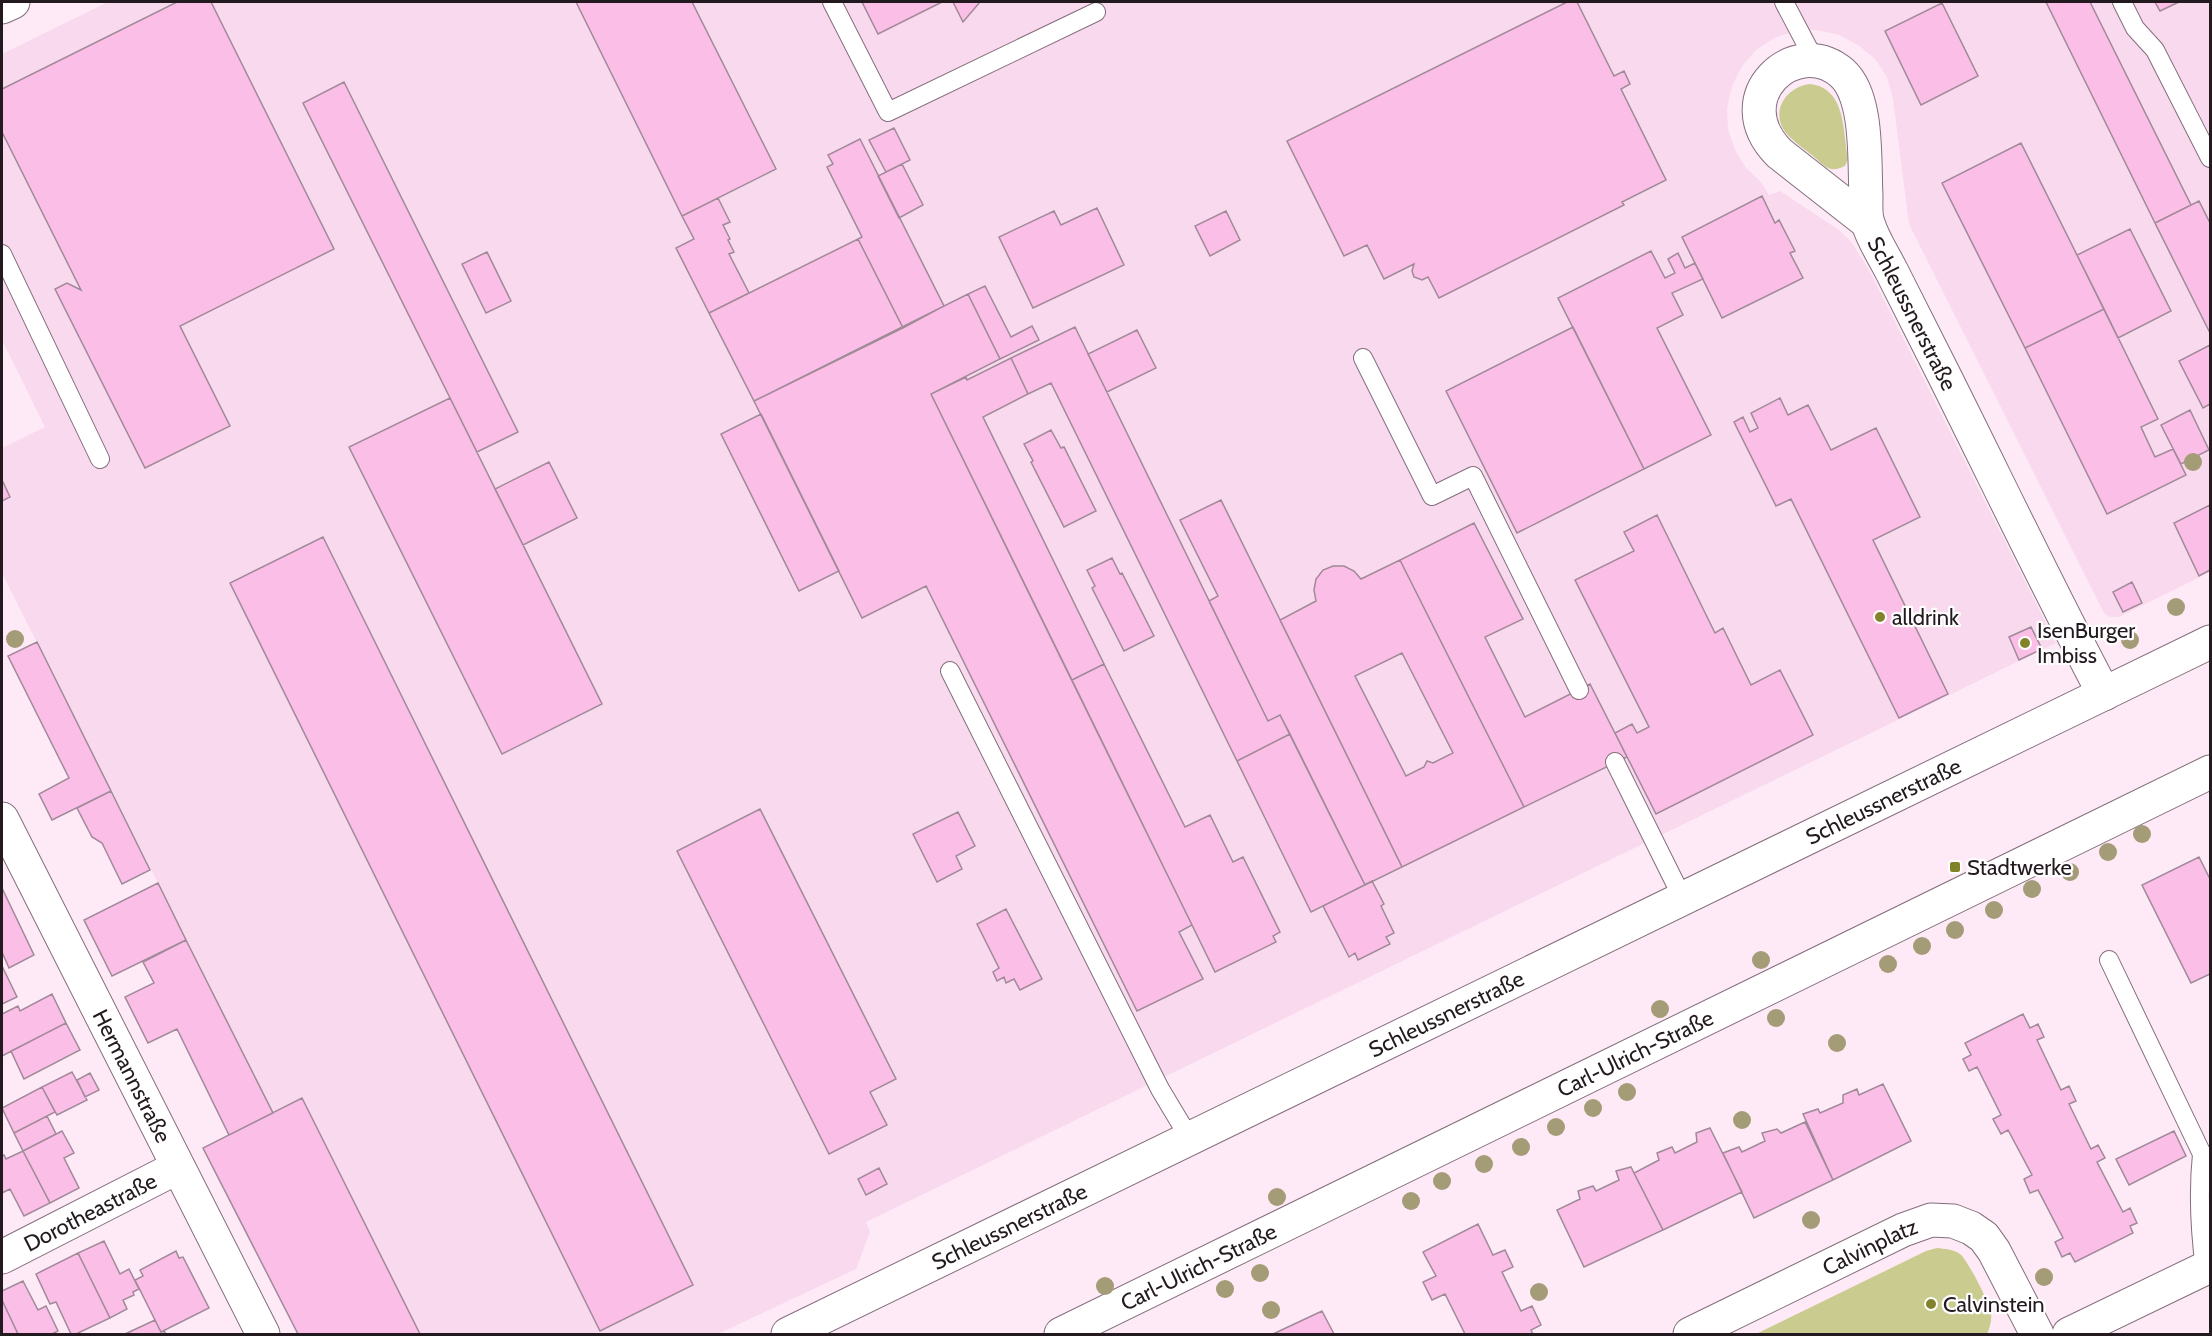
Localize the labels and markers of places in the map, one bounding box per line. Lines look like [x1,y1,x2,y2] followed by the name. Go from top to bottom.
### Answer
[1892,604,1959,631] place label: alldrink
[1873,610,1887,624] marker: alldrink
[2037,617,2135,669] place label: IsenBurger Imbiss
[2018,636,2032,650] marker: IsenBurger Imbiss
[1967,854,2072,881] place label: Stadtwerke
[1948,860,1962,874] marker: Stadtwerke
[1943,1291,2045,1318] place label: Calvinstein
[1924,1297,1938,1311] marker: Calvinstein

